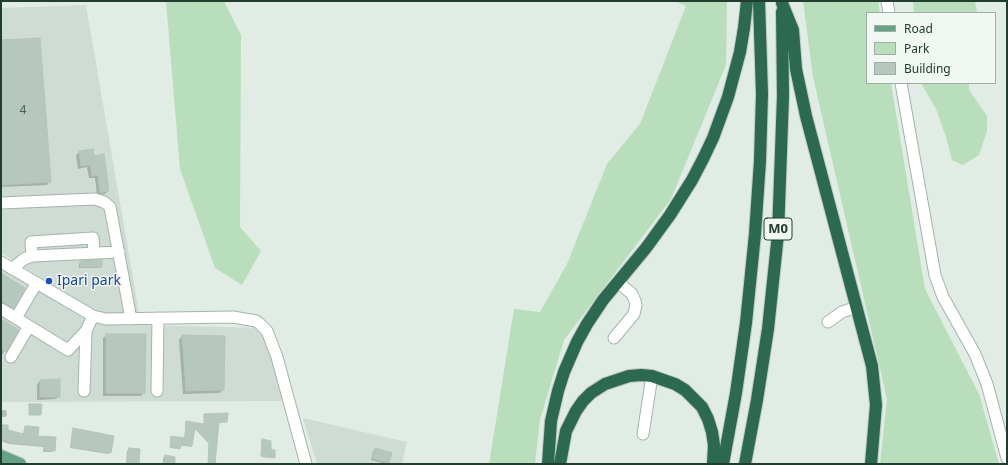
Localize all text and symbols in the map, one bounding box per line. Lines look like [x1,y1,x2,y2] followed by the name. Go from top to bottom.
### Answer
[866,12,996,84] legend
[904,20,933,37] text: Road
[904,40,929,57] text: Park
[904,60,951,77] text: Building
[20,104,26,118] house number: 4
[764,218,792,240] road number: M0
[57,273,121,289] place label: Ipari park
[44,276,54,286] marker: Ipari park

